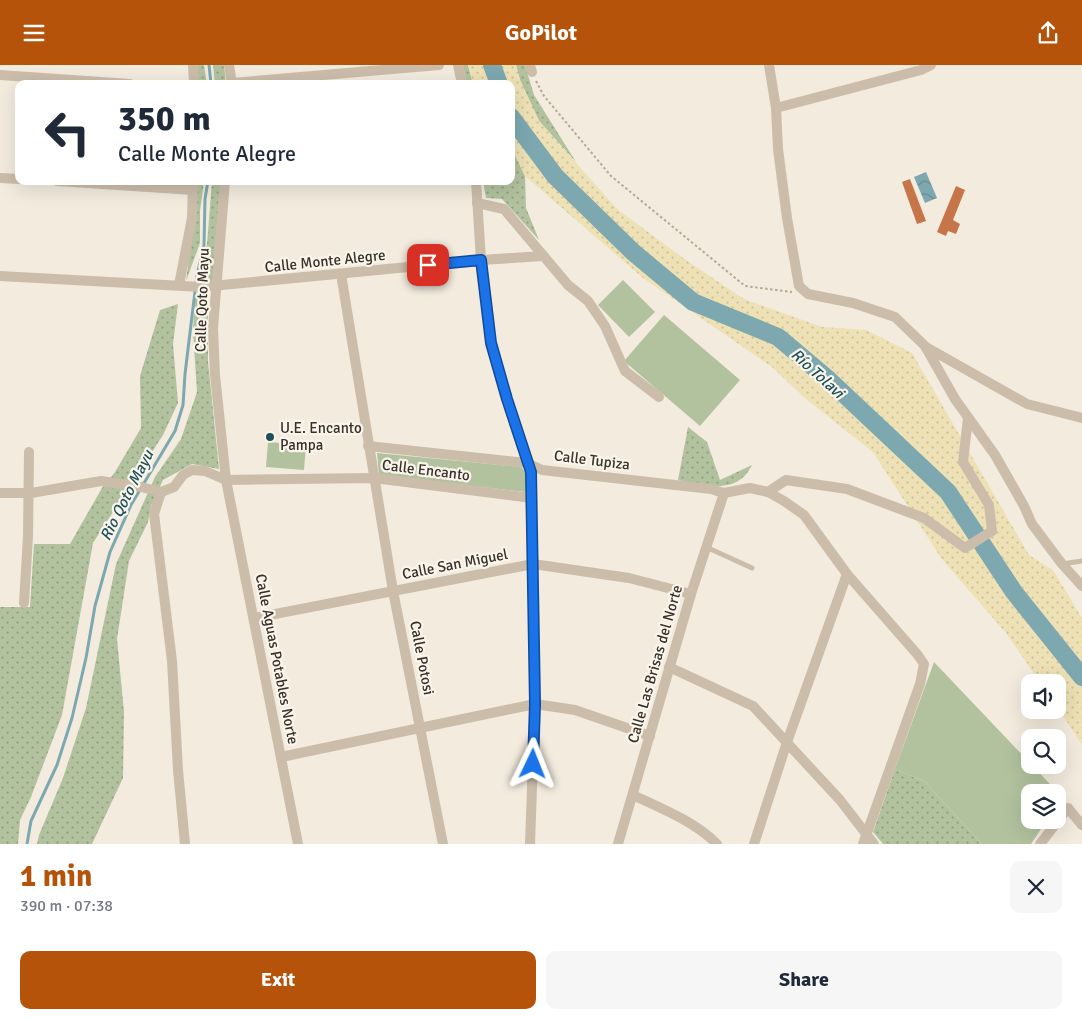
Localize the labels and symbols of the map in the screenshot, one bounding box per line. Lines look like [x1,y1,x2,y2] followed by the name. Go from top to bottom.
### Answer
[407,244,449,286] pin
[264,246,386,276] street label: Calle Monte Alegre
[191,248,213,352] street label: Calle Qoto Mayu
[787,345,849,404] water label: Río Tolavi
[280,419,362,454] place label: U.E. Encanto Pampa
[264,431,276,443] marker: U.E. Encanto Pampa
[96,446,159,544] water label: Rio Qoto Mayu
[553,446,631,474] street label: Calle Tupiza
[381,456,471,484] street label: Calle Encanto
[401,545,509,583] street label: Calle San Miguel
[252,572,302,746] street label: Calle Aguas Potables Norte
[624,583,686,745] street label: Calle Las Brisas del Norte
[406,619,438,697] street label: Calle Potosi
[506,737,558,789] position arrow

